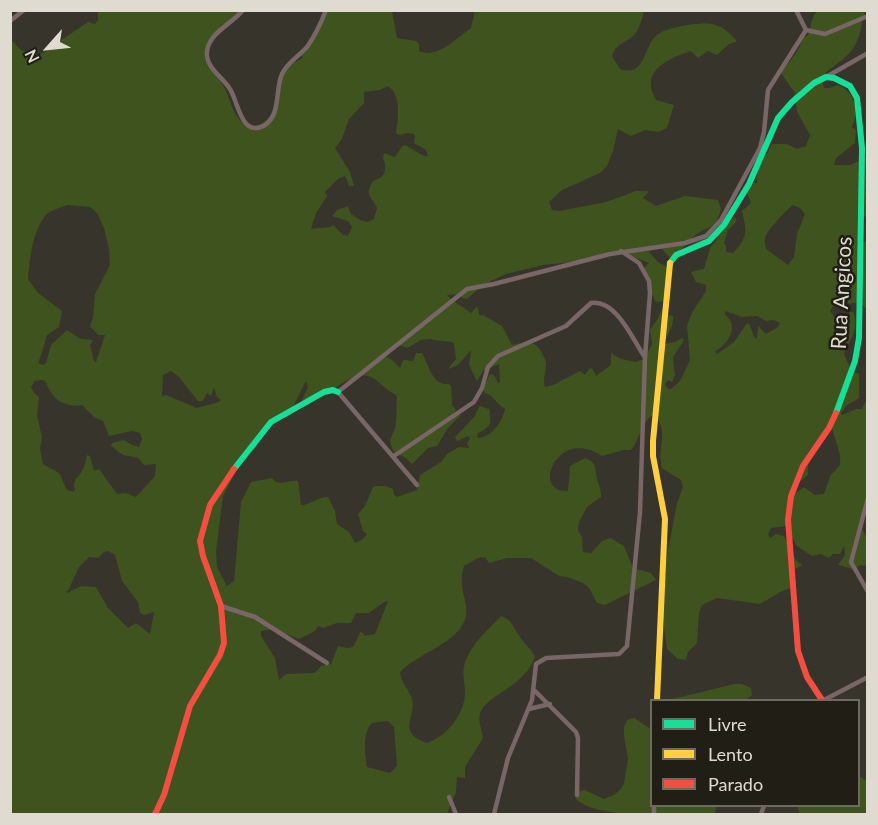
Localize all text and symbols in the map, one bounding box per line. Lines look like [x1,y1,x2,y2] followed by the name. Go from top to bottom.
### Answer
[18,18,78,78] north arrow
[20,47,43,66] text: N
[826,236,858,350] street label: Rua Angicos
[650,699,860,807] legend
[708,713,747,735] text: Livre
[708,743,753,765] text: Lento
[708,773,763,795] text: Parado

